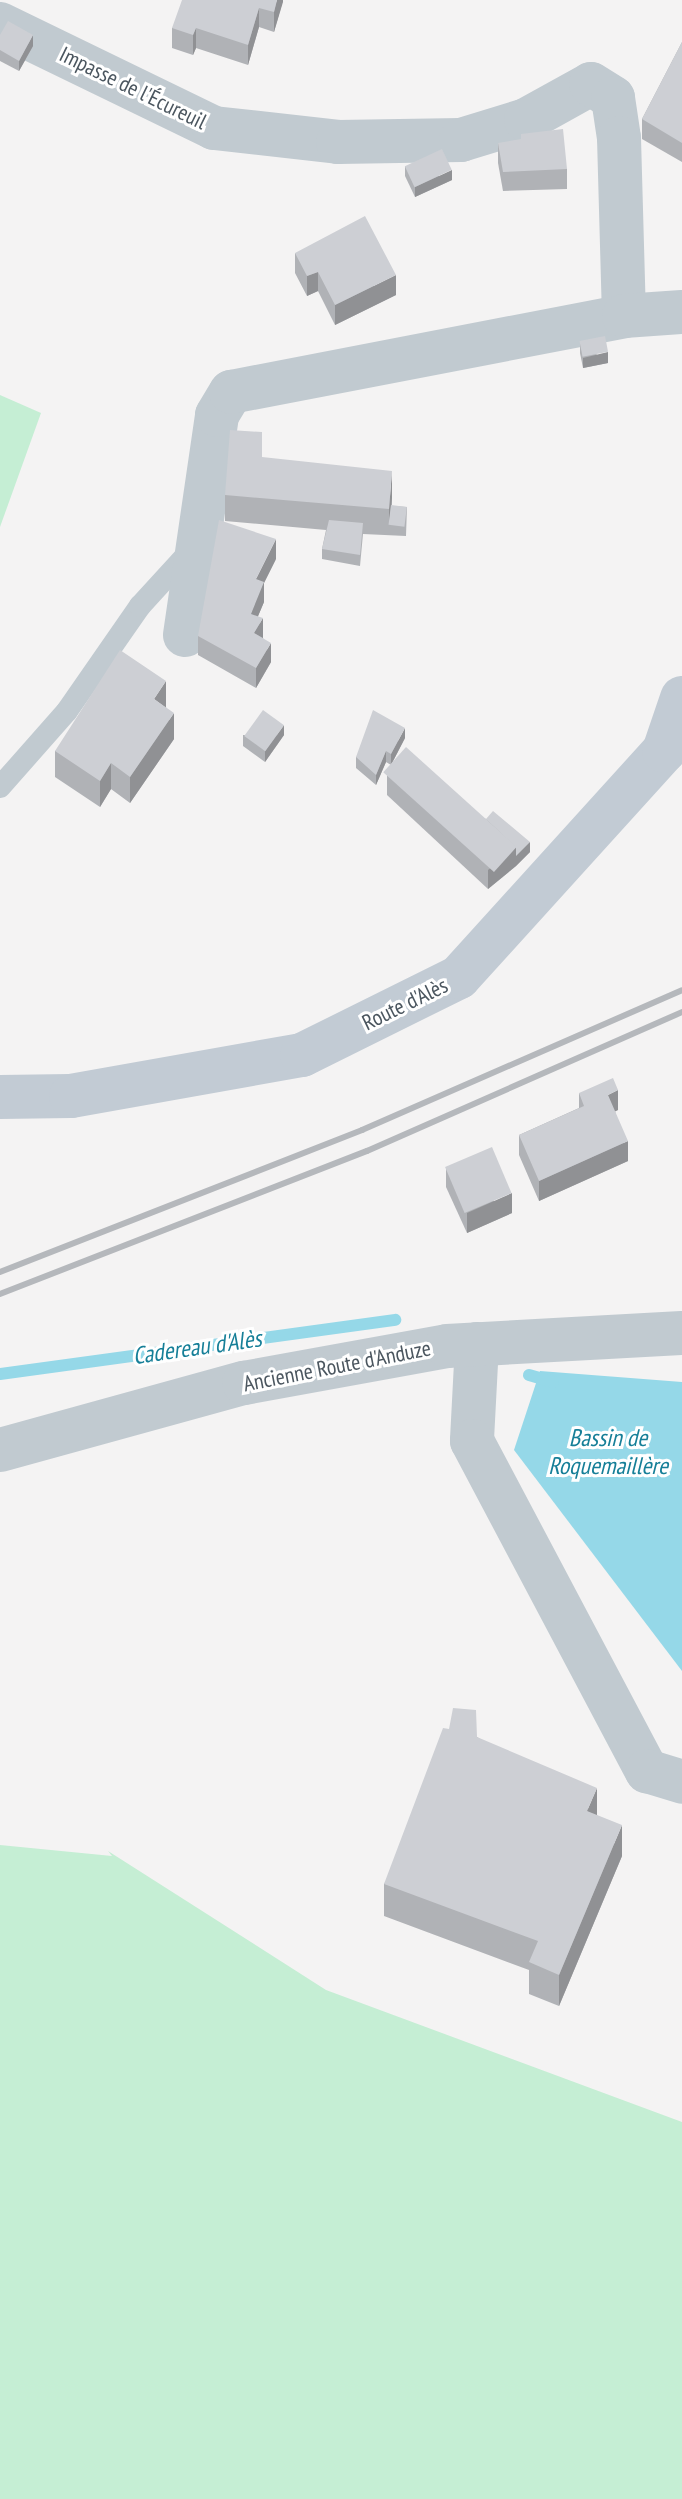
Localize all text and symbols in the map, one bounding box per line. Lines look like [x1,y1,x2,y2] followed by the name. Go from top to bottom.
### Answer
[55,41,211,135] street label: Impasse de l'Écureuil
[358,972,452,1036] street label: Route d'Alès
[131,1324,263,1370] water label: Cadereau d'Alès
[241,1335,433,1397] street label: Ancienne Route d'Anduze
[548,1424,668,1480] water label: Bassin de Roquemaillère

